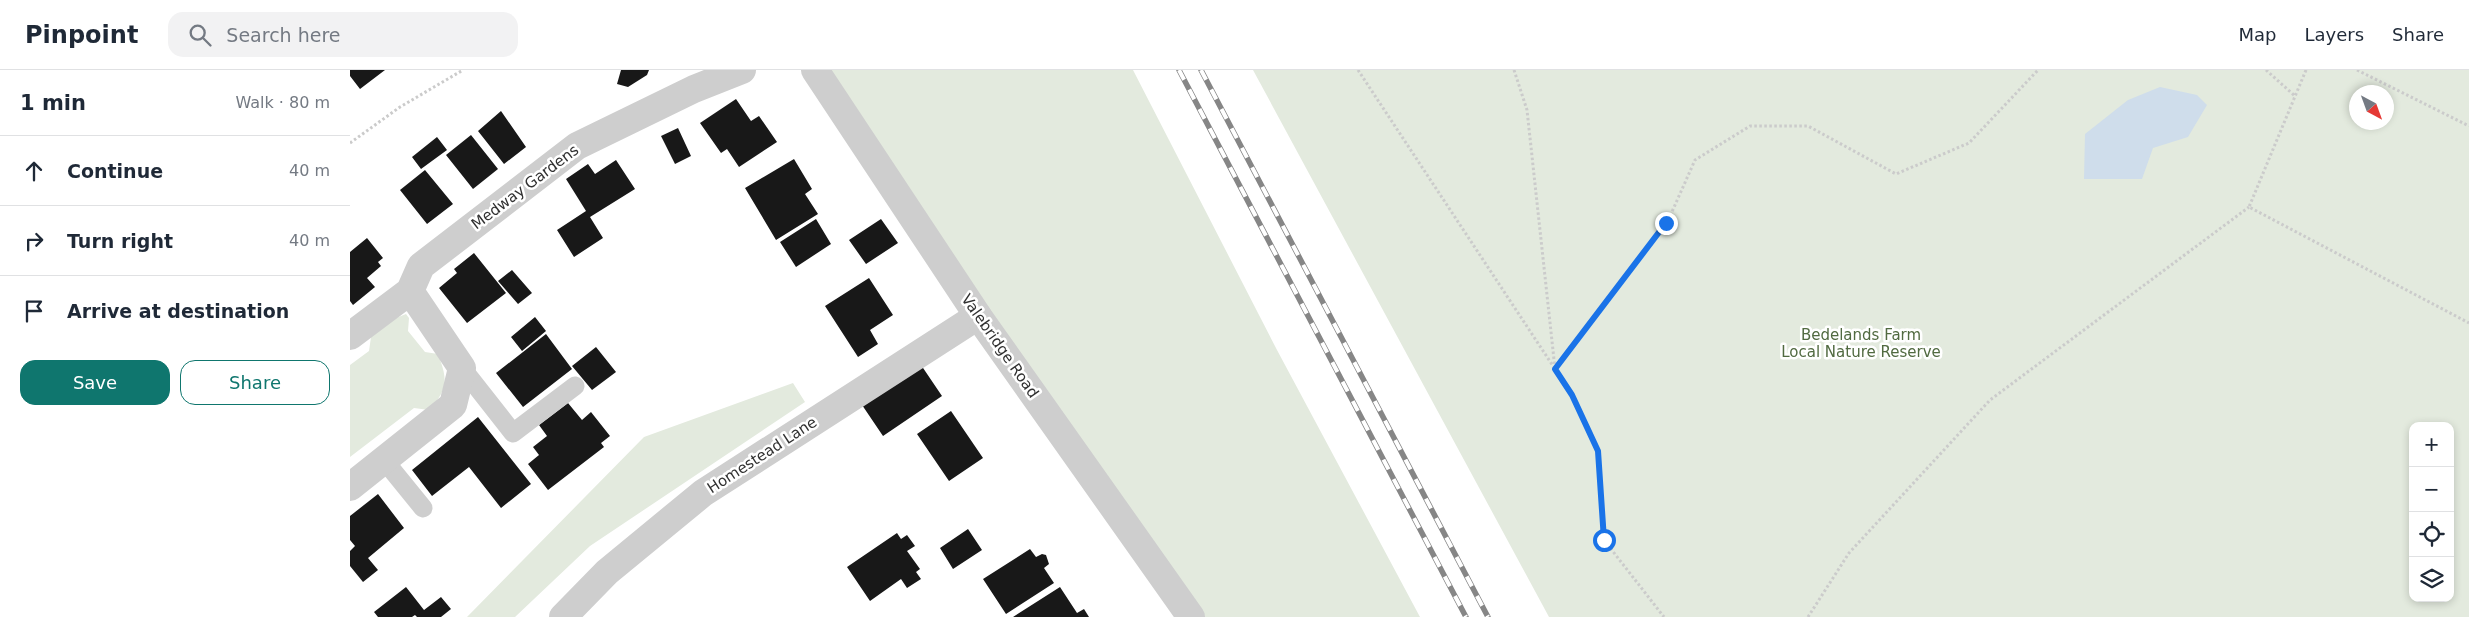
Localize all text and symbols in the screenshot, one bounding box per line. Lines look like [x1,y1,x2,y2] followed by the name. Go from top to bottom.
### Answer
[168,12,518,57] search box
[25,21,138,49] text: Pinpoint
[186,21,214,49] icon: search
[226,24,341,46] text: Search here
[2238,24,2276,45] text: Map
[2304,24,2364,45] text: Layers
[2392,24,2444,45] text: Share
[2349,85,2394,130] north arrow
[20,91,86,115] text: 1 min
[235,93,330,112] text: Walk · 80 m
[468,141,582,233] street label: Medway Gardens
[20,157,48,185] icon: ahead
[67,160,163,182] text: Continue
[289,161,330,180] text: 40 m
[1655,212,1678,235] route end
[20,227,48,255] icon: right
[67,230,173,252] text: Turn right
[289,231,330,250] text: 40 m
[958,291,1042,401] street label: Valebridge Road
[20,297,48,325] icon: arrive
[67,300,289,322] text: Arrive at destination
[1781,326,1941,361] park label: Bedelands Farm Local Nature Reserve
[20,360,170,405] button: Save
[180,360,330,405] button: Share
[704,413,820,497] street label: Homestead Lane
[2409,422,2454,602] map controls
[2409,422,2454,467] button: +
[2409,467,2454,512] button: −
[2409,512,2454,557] button: locate
[1593,529,1616,552] route start
[2409,557,2454,602] button: layers

